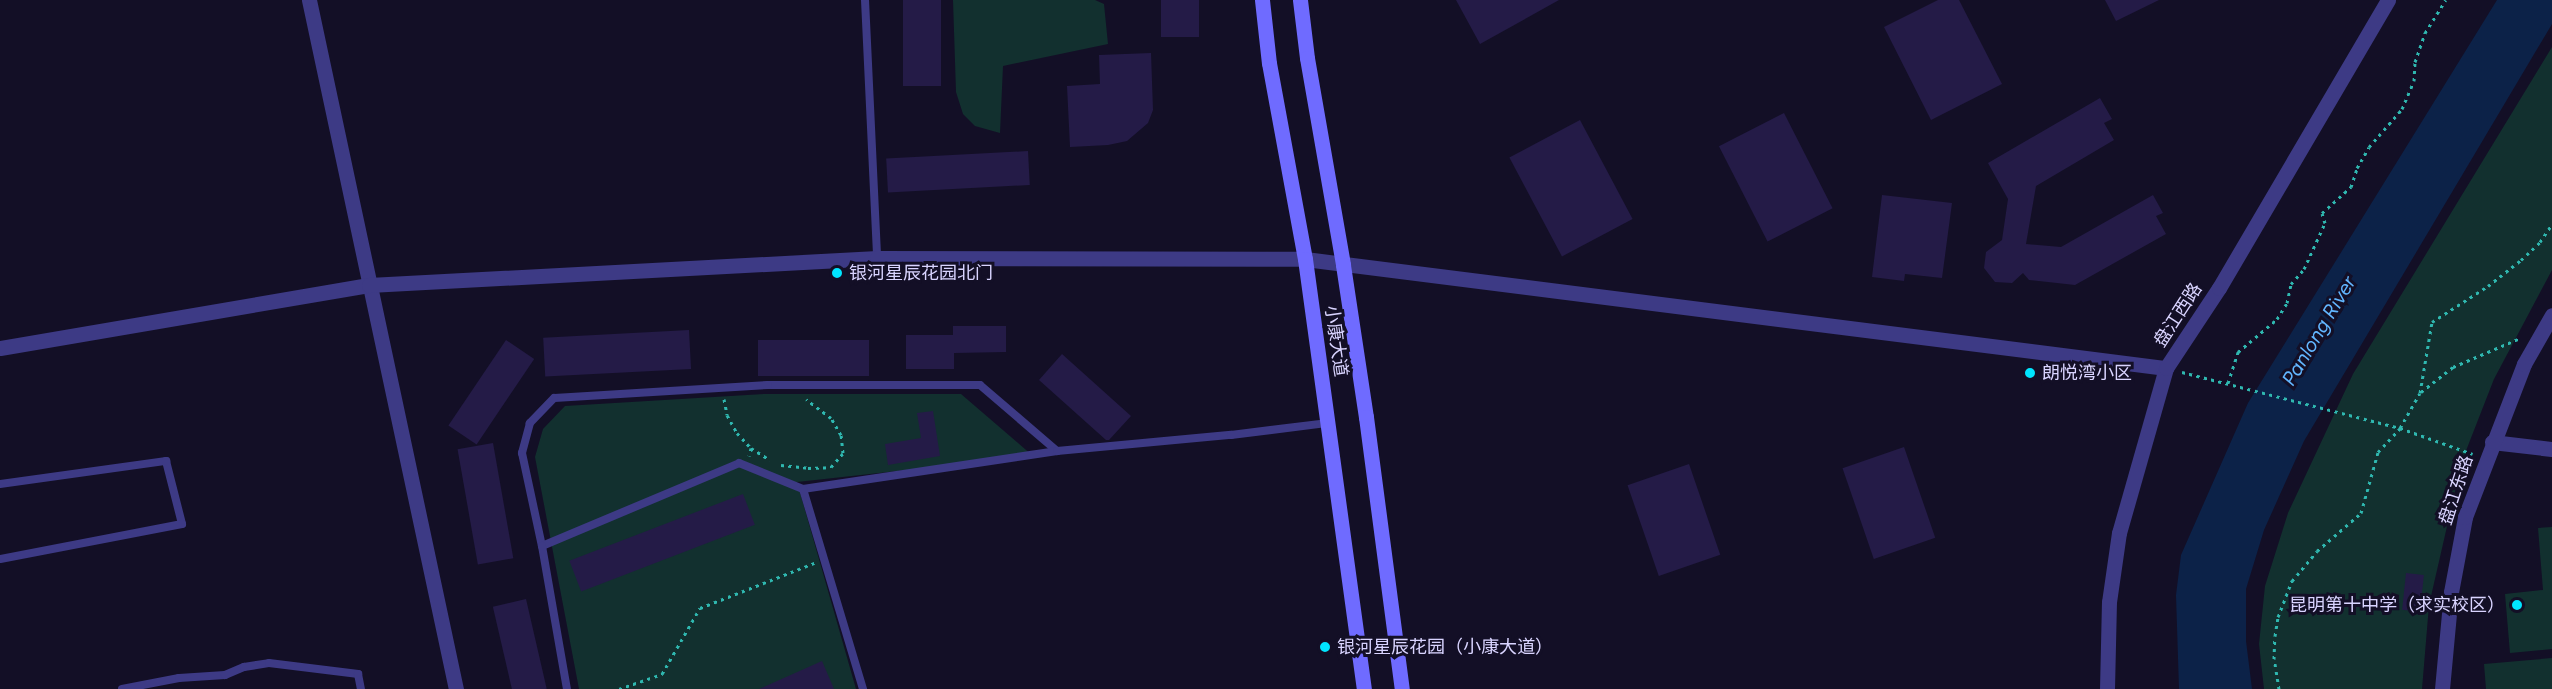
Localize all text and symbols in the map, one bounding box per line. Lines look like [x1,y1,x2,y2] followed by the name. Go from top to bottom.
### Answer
[849,262,993,284] place label: 银河星辰花园北门
[830,266,844,280] marker: 银河星辰花园北门
[2277,272,2361,390] water label: Panlong River
[2149,279,2207,351] street label: 盘江西路
[1320,304,1352,378] street label: 小康大道
[2042,362,2132,384] place label: 朗悦湾小区
[2023,366,2037,380] marker: 朗悦湾小区
[2435,452,2477,528] street label: 盘江东路
[2289,594,2505,616] place label: 昆明第十中学（求实校区）
[2510,598,2524,612] marker: 昆明第十中学（求实校区）
[1337,636,1553,658] place label: 银河星辰花园（小康大道）
[1318,640,1332,654] marker: 银河星辰花园（小康大道）

